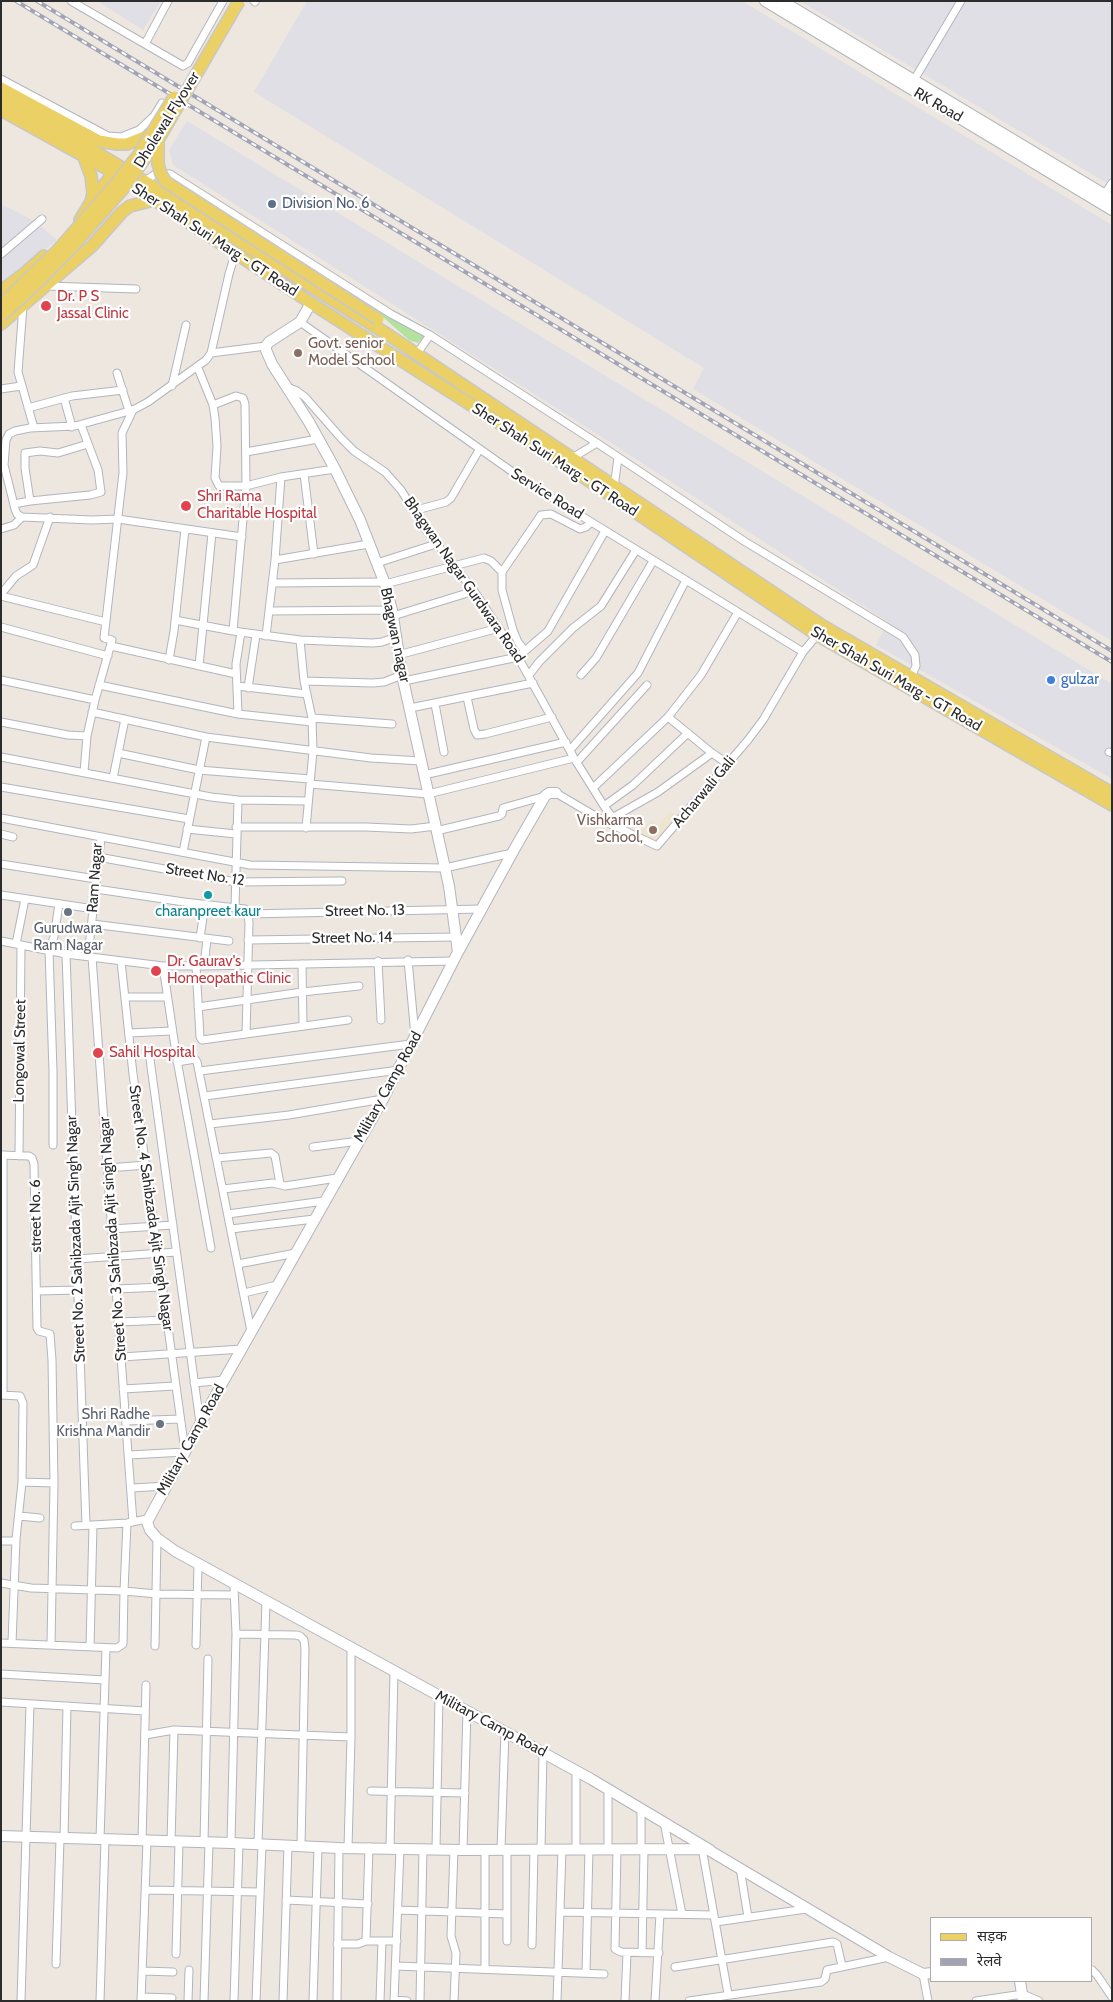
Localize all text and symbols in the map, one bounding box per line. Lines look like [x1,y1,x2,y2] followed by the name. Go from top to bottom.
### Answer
[130,69,204,171] street label: Dholewal Flyover
[910,84,966,126] street label: RK Road
[129,180,301,300] street label: Sher Shah Suri Marg - GT Road
[282,195,370,213] place label: Division No. 6
[266,198,278,210] marker: Division No. 6
[57,288,129,323] place label: Dr. P S Jassal Clinic
[39,299,53,313] marker: Dr. P S Jassal Clinic
[308,335,395,370] place label: Govt. senior Model School
[292,347,304,359] marker: Govt. senior Model School
[469,400,641,520] street label: Sher Shah Suri Marg - GT Road
[507,465,587,523] street label: Service Road
[197,488,317,523] place label: Shri Rama Charitable Hospital
[400,494,528,666] street label: Bhagwan Nagar Gurdwara Road
[179,499,193,513] marker: Shri Rama Charitable Hospital
[376,586,414,684] street label: Bhagwan nagar
[807,623,985,735] street label: Sher Shah Suri Marg - GT Road
[1061,671,1099,689] place label: gulzar
[1045,674,1057,686] marker: gulzar
[669,752,739,832] street label: Acharwali Gali
[577,812,643,847] place label: Vishkarma School,
[647,824,659,836] marker: Vishkarma School,
[84,843,106,913] street label: Ram Nagar
[164,860,246,890] street label: Street No. 12
[202,889,214,901] marker: charanpreet kaur
[325,901,405,921] street label: Street No. 13
[155,903,261,921] place label: charanpreet kaur
[62,906,74,918] marker: Gurudwara Ram Nagar
[33,920,103,955] place label: Gurudwara Ram Nagar
[312,928,392,948] street label: Street No. 14
[167,953,291,988] place label: Dr. Gaurav's Homeopathic Clinic
[149,964,163,978] marker: Dr. Gaurav's Homeopathic Clinic
[10,999,30,1103] street label: Longowal Street
[350,1029,426,1145] street label: Military Camp Road
[109,1044,195,1062] place label: Sahil Hospital
[91,1046,105,1060] marker: Sahil Hospital
[125,1084,177,1332] street label: Street No. 4 Sahibzada Ajit Singh Nagar
[63,1115,89,1363] street label: Street No. 2 Sahibzada Ajit Singh Nagar
[95,1116,131,1362] street label: Street No. 3 Sahibzada Ajit singh Nagar
[26,1179,46,1253] street label: street No. 6
[153,1382,229,1498] street label: Military Camp Road
[56,1406,150,1441] place label: Shri Radhe Krishna Mandir
[154,1418,166,1430] marker: Shri Radhe Krishna Mandir
[432,1687,550,1761] street label: Military Camp Road
[930,1917,1093,1982] legend
[977,1927,1007,1945] text: सड़क
[977,1952,1002,1970] text: रेलवे

